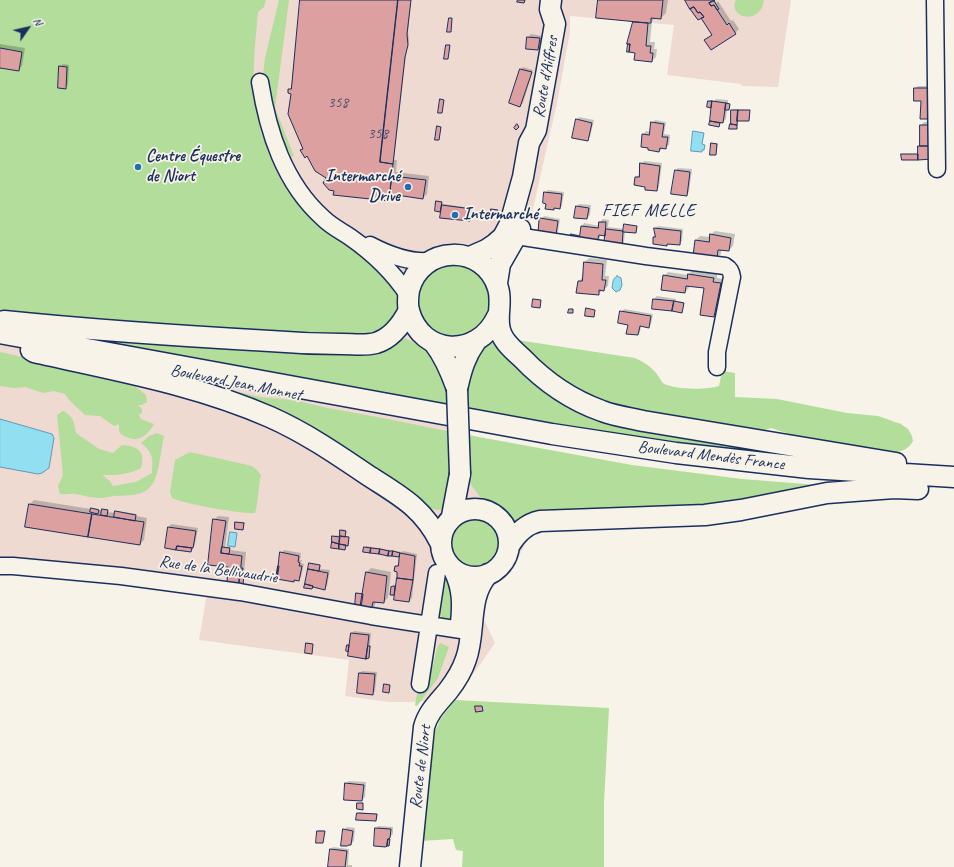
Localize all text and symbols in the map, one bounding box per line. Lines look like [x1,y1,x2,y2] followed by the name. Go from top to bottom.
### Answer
[8,8,48,48] north arrow
[30,15,46,28] text: N
[529,34,563,120] street label: Route d'Aiffres
[328,94,348,112] house number: 358
[368,125,388,143] house number: 358
[146,147,240,187] place label: Centre Équestre de Niort
[133,162,143,172] marker: Centre Équestre de Niort
[325,167,400,207] place label: Intermarché Drive
[403,182,413,192] marker: Intermarché Drive
[602,200,696,222] district label: FIEF MELLE
[463,205,538,225] place label: Intermarché
[450,210,460,220] marker: Intermarché
[169,360,303,406] street label: Boulevard Jean Monnet
[637,437,785,475] street label: Boulevard Mendès France
[158,552,278,588] street label: Rue de la Bellivaudrie
[406,724,436,810] street label: Route de Niort

